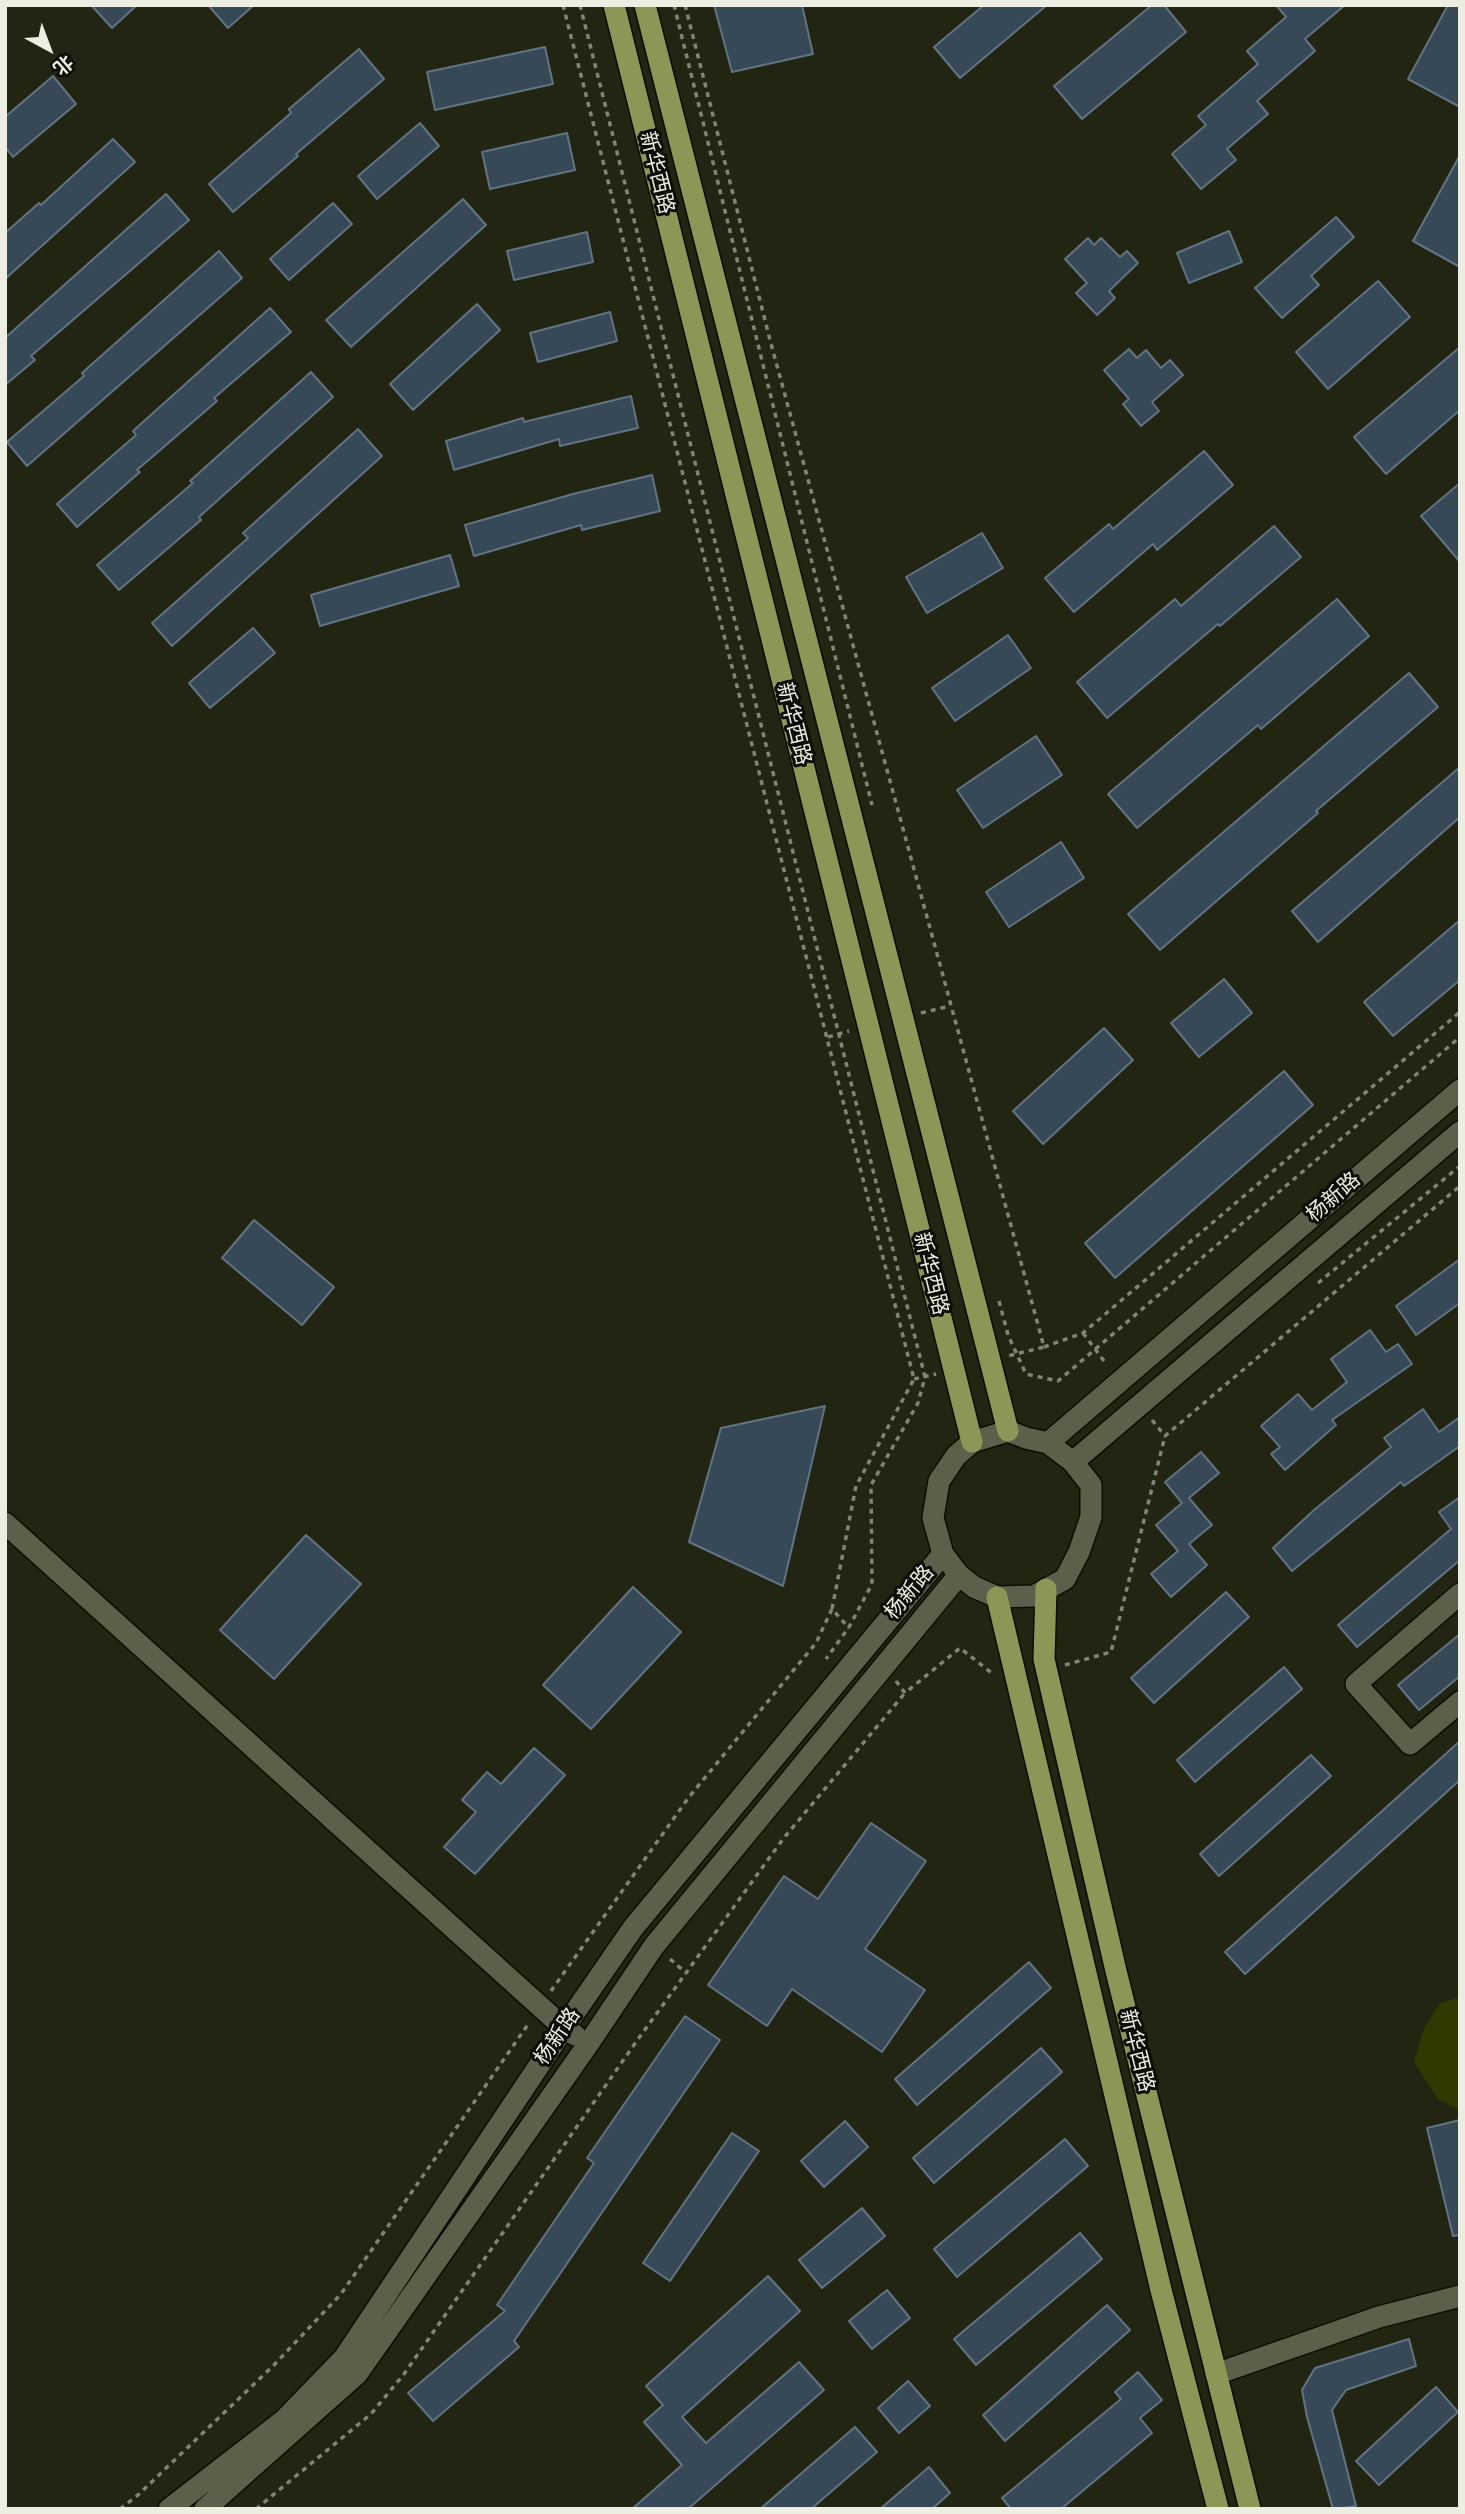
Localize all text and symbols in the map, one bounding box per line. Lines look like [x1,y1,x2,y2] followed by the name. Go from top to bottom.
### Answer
[14,14,84,84] north arrow
[48,50,78,81] text: 北
[634,129,678,217] street label: 新华西路
[771,680,815,768] street label: 新华西路
[1302,1168,1366,1228] street label: 杨新路
[908,1230,952,1318] street label: 新华西路
[880,1561,940,1625] street label: 杨新路
[530,2004,586,2070] street label: 杨新路
[1114,2007,1158,2095] street label: 新华西路

